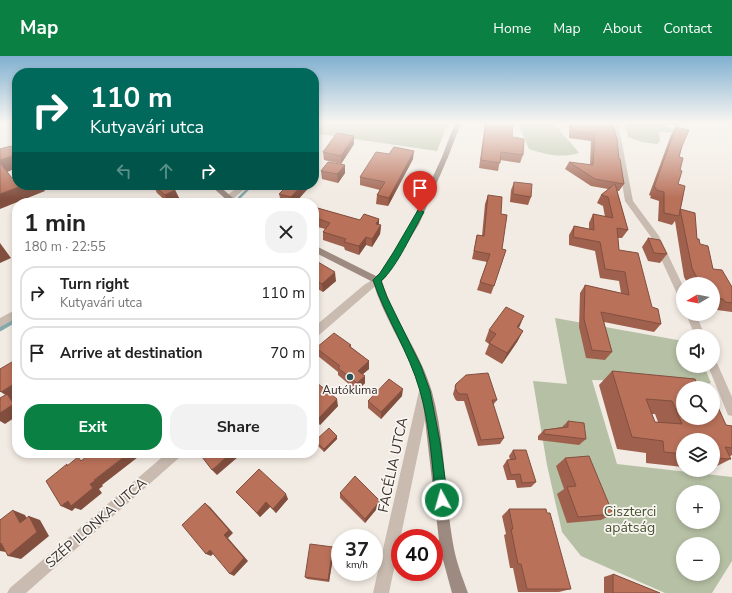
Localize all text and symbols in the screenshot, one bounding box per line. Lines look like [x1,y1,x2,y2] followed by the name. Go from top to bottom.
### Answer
[20,15,58,41] text: Map
[493,19,531,38] text: Home
[553,19,581,38] text: Map
[603,19,642,38] text: About
[664,19,712,38] text: Contact
[90,79,173,117] text: 110 m
[24,84,76,136] icon: right
[90,115,204,139] text: Kutyavári utca
[113,160,135,182] icon: left
[155,160,177,182] icon: ahead
[197,160,219,182] icon: right
[403,171,437,212] pin
[409,177,431,199] icon: arrive
[24,207,86,239] text: 1 min
[265,211,307,253] button: close
[24,238,106,256] text: 180 m · 22:55
[60,274,129,294] text: Turn right
[676,277,720,321] north arrow
[676,277,720,581] map controls
[26,282,48,304] icon: right
[261,283,305,303] text: 110 m
[60,294,142,312] text: Kutyavári utca
[676,329,720,373] button: sound
[26,342,48,364] icon: arrive
[60,343,203,363] text: Arrive at destination
[270,343,305,363] text: 70 m
[345,372,355,382] marker: Autóklima
[676,381,720,425] button: search
[322,382,378,398] place label: Autóklima
[24,404,162,450] button: Exit
[170,404,307,450] button: Share
[374,416,412,514] street label: FACÉLIA UTCA
[676,433,720,477] button: layers
[41,474,151,572] street label: SZÉP ILONKA UTCA
[421,479,463,521] position arrow
[676,485,720,529] button: +
[604,502,656,537] park label: Ciszterci apátság
[391,529,443,581] speed limit sign: 40
[345,536,369,563] text: 37
[676,537,720,581] button: −
[346,558,368,572] text: km/h

